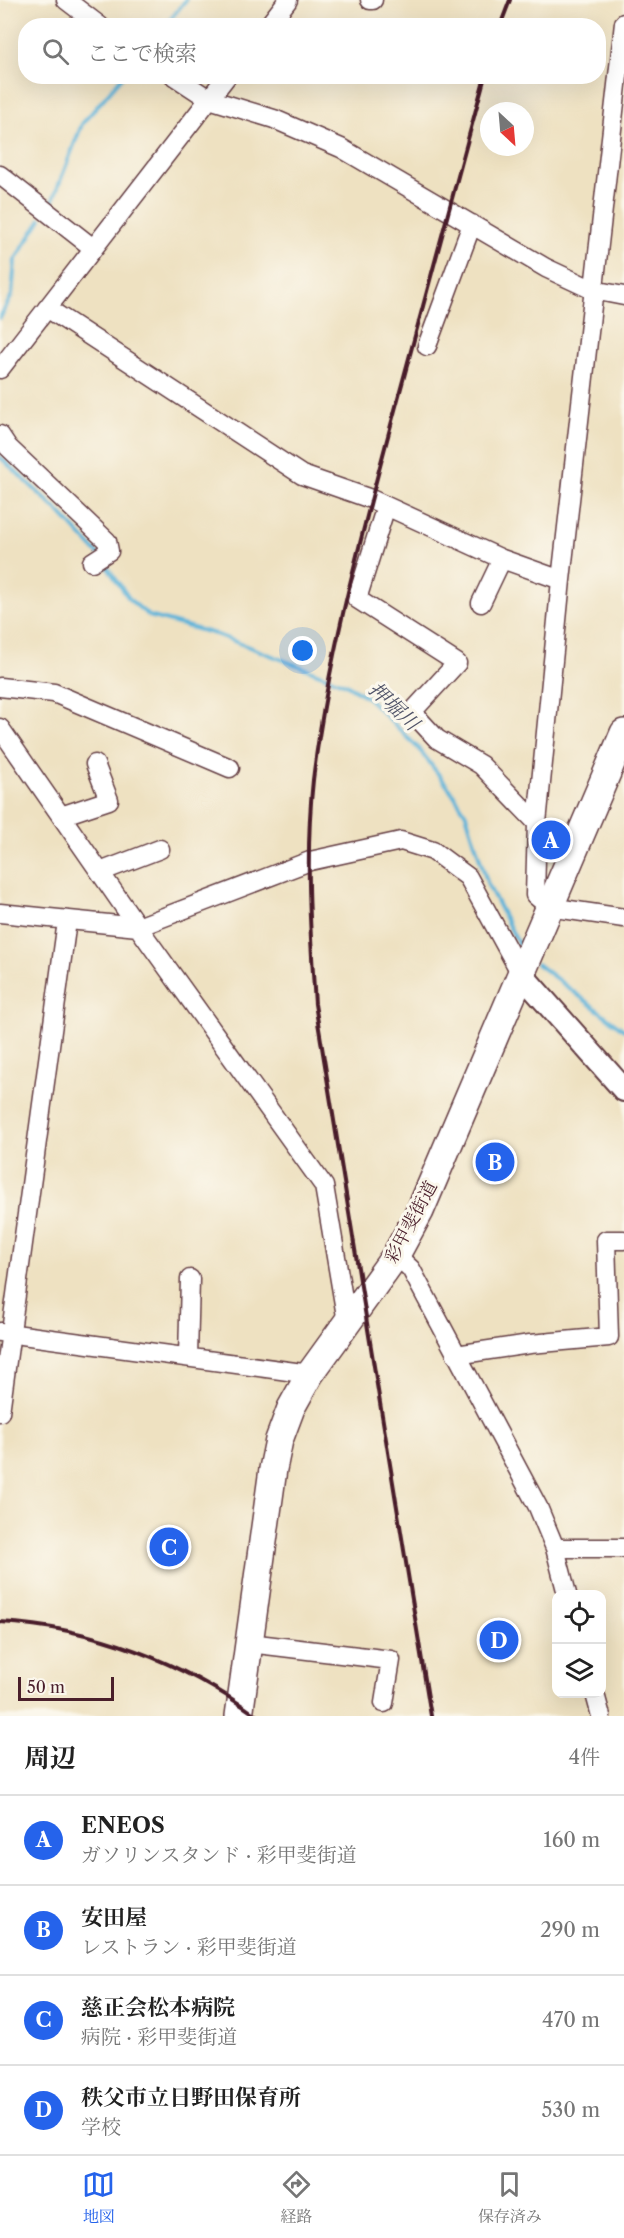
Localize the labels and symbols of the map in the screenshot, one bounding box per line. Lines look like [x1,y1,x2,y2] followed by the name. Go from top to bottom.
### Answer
[480,102,534,156] north arrow
[288,636,317,665] your location
[364,677,426,737] water label: 押堀川
[532,818,570,862] pin: A
[476,1140,514,1184] pin: B
[380,1177,442,1267] street label: 彩甲斐街道
[150,1524,188,1570] pin: C
[480,1618,518,1662] pin: D
[18,1674,114,1702] scale bar

